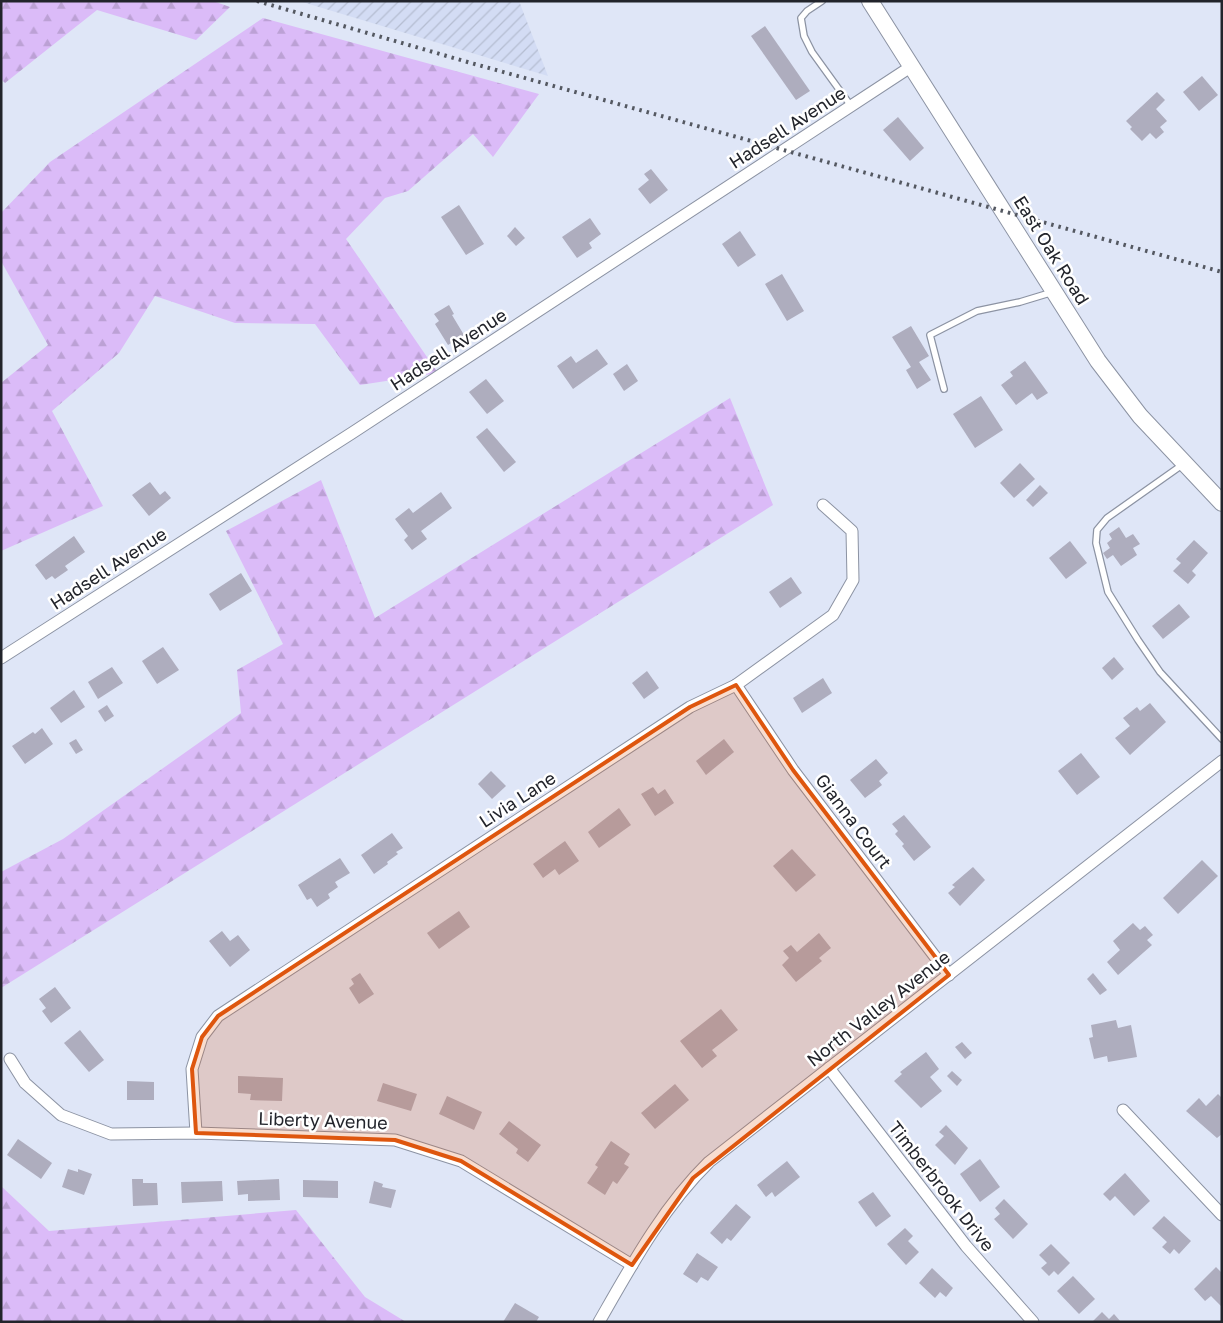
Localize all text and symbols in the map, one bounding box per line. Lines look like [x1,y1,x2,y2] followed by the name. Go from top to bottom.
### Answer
[725,81,849,173] street label: Hadsell Avenue
[1010,191,1094,309] street label: East Oak Road
[386,303,510,395] street label: Hadsell Avenue
[46,522,170,614] street label: Hadsell Avenue
[475,766,559,832] street label: Livia Lane
[811,769,897,873] street label: Gianna Court
[802,945,954,1071] street label: North Valley Avenue
[258,1107,388,1133] street label: Liberty Avenue
[884,1116,1000,1256] street label: Timberbrook Drive

